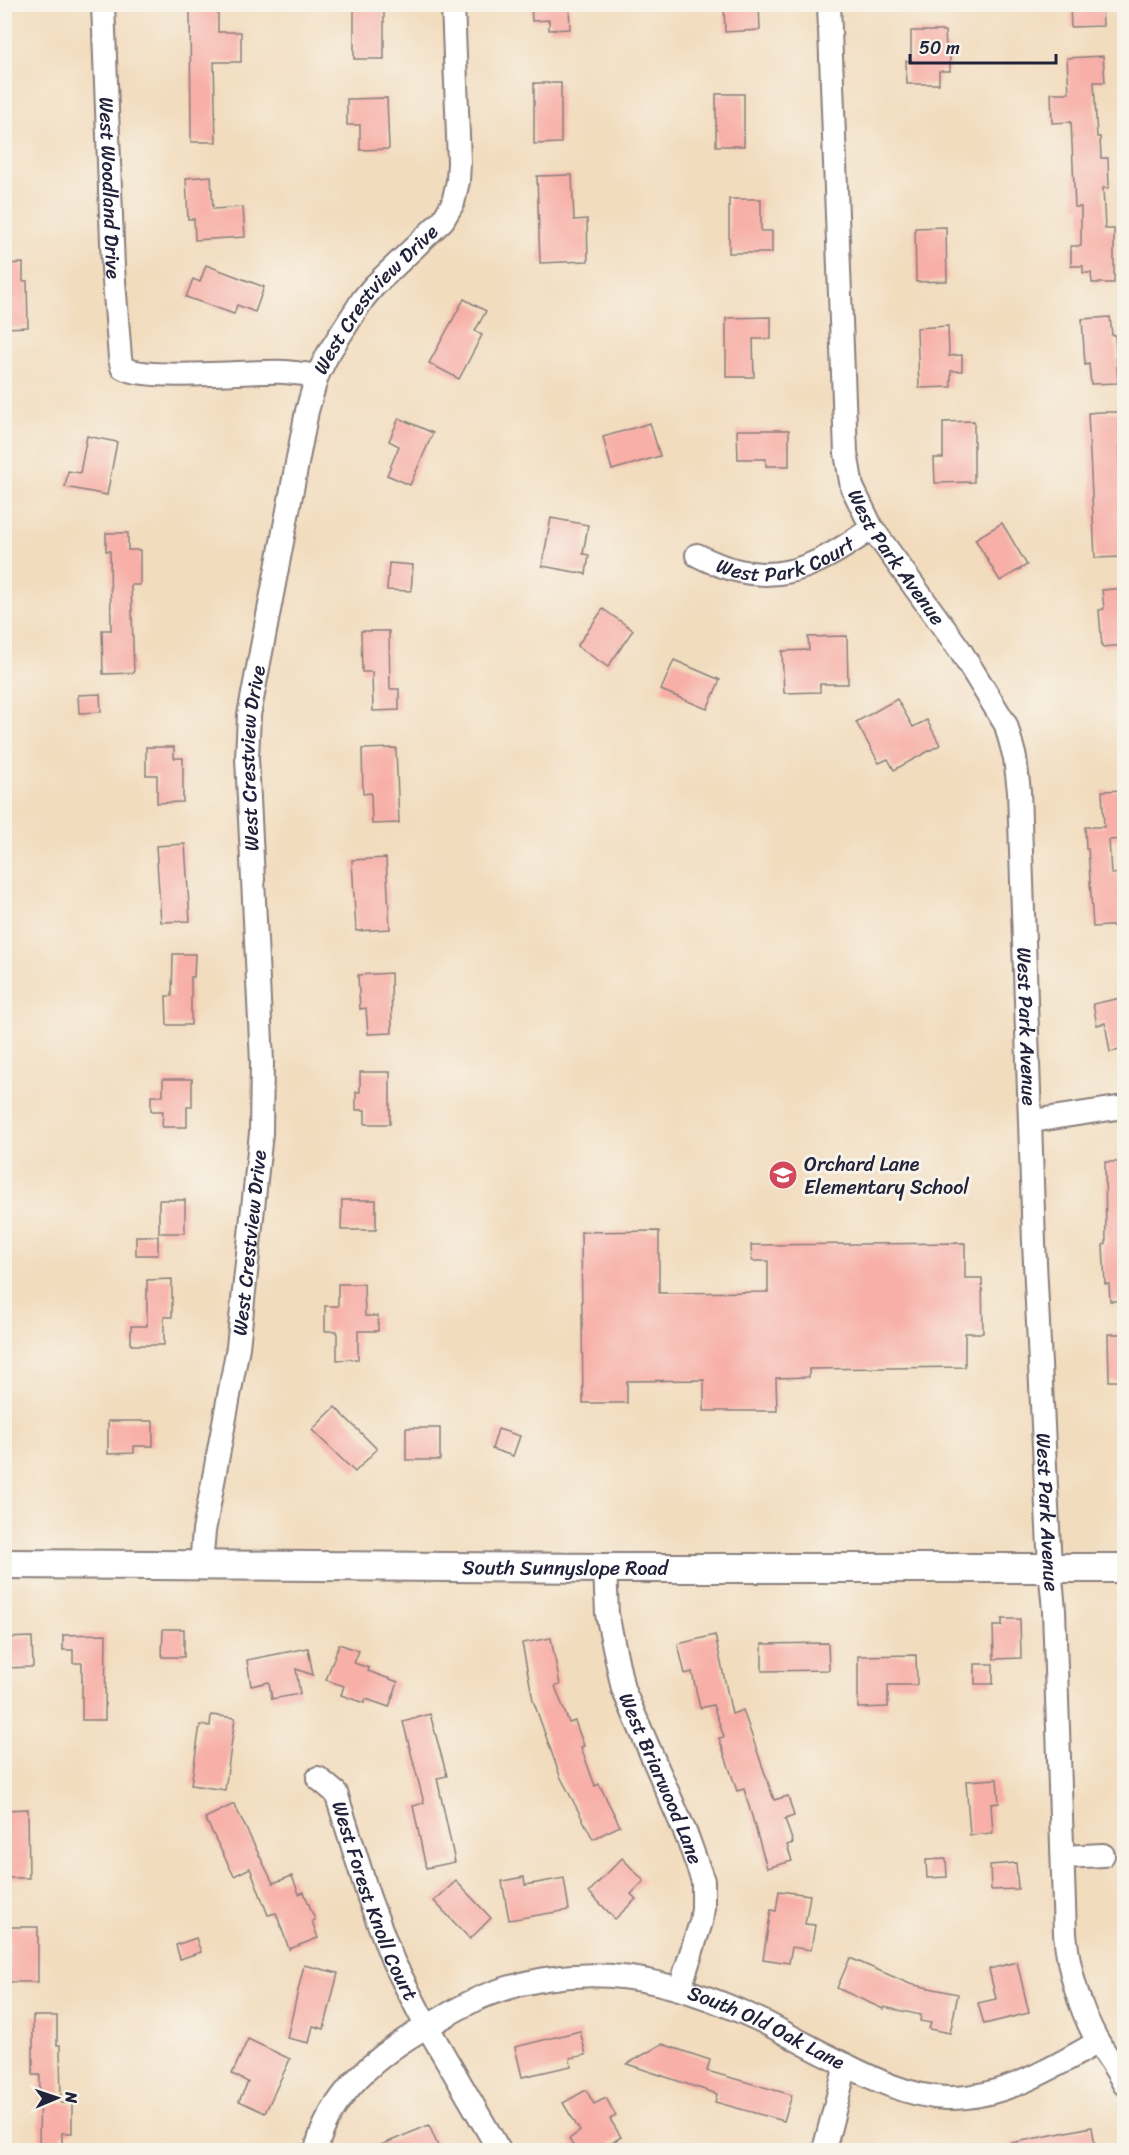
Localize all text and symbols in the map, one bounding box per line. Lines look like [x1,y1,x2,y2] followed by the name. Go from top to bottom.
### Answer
[910,27,1056,65] scale bar
[919,32,960,64] text: 50 m
[89,96,131,281] street label: West Woodland Drive
[303,215,447,380] street label: West Crestview Drive
[838,483,955,633] street label: West Park Avenue
[712,526,862,592] street label: West Park Court
[229,662,276,852] street label: West Crestview Drive
[1007,947,1047,1106] street label: West Park Avenue
[804,1147,969,1205] place label: Orchard Lane Elementary School
[222,1148,277,1337] street label: West Crestview Drive
[767,1159,799,1191] school or university icon: Orchard Lane Elementary School
[1026,1432,1070,1593] street label: West Park Avenue
[462,1550,669,1586] street label: South Sunnyslope Road
[609,1687,713,1869] street label: West Briarwood Lane
[322,1796,428,2007] street label: West Forest Knoll Court
[683,1975,852,2079] street label: South Old Oak Lane
[27,2068,87,2128] north arrow
[57,2090,86,2104] text: N

